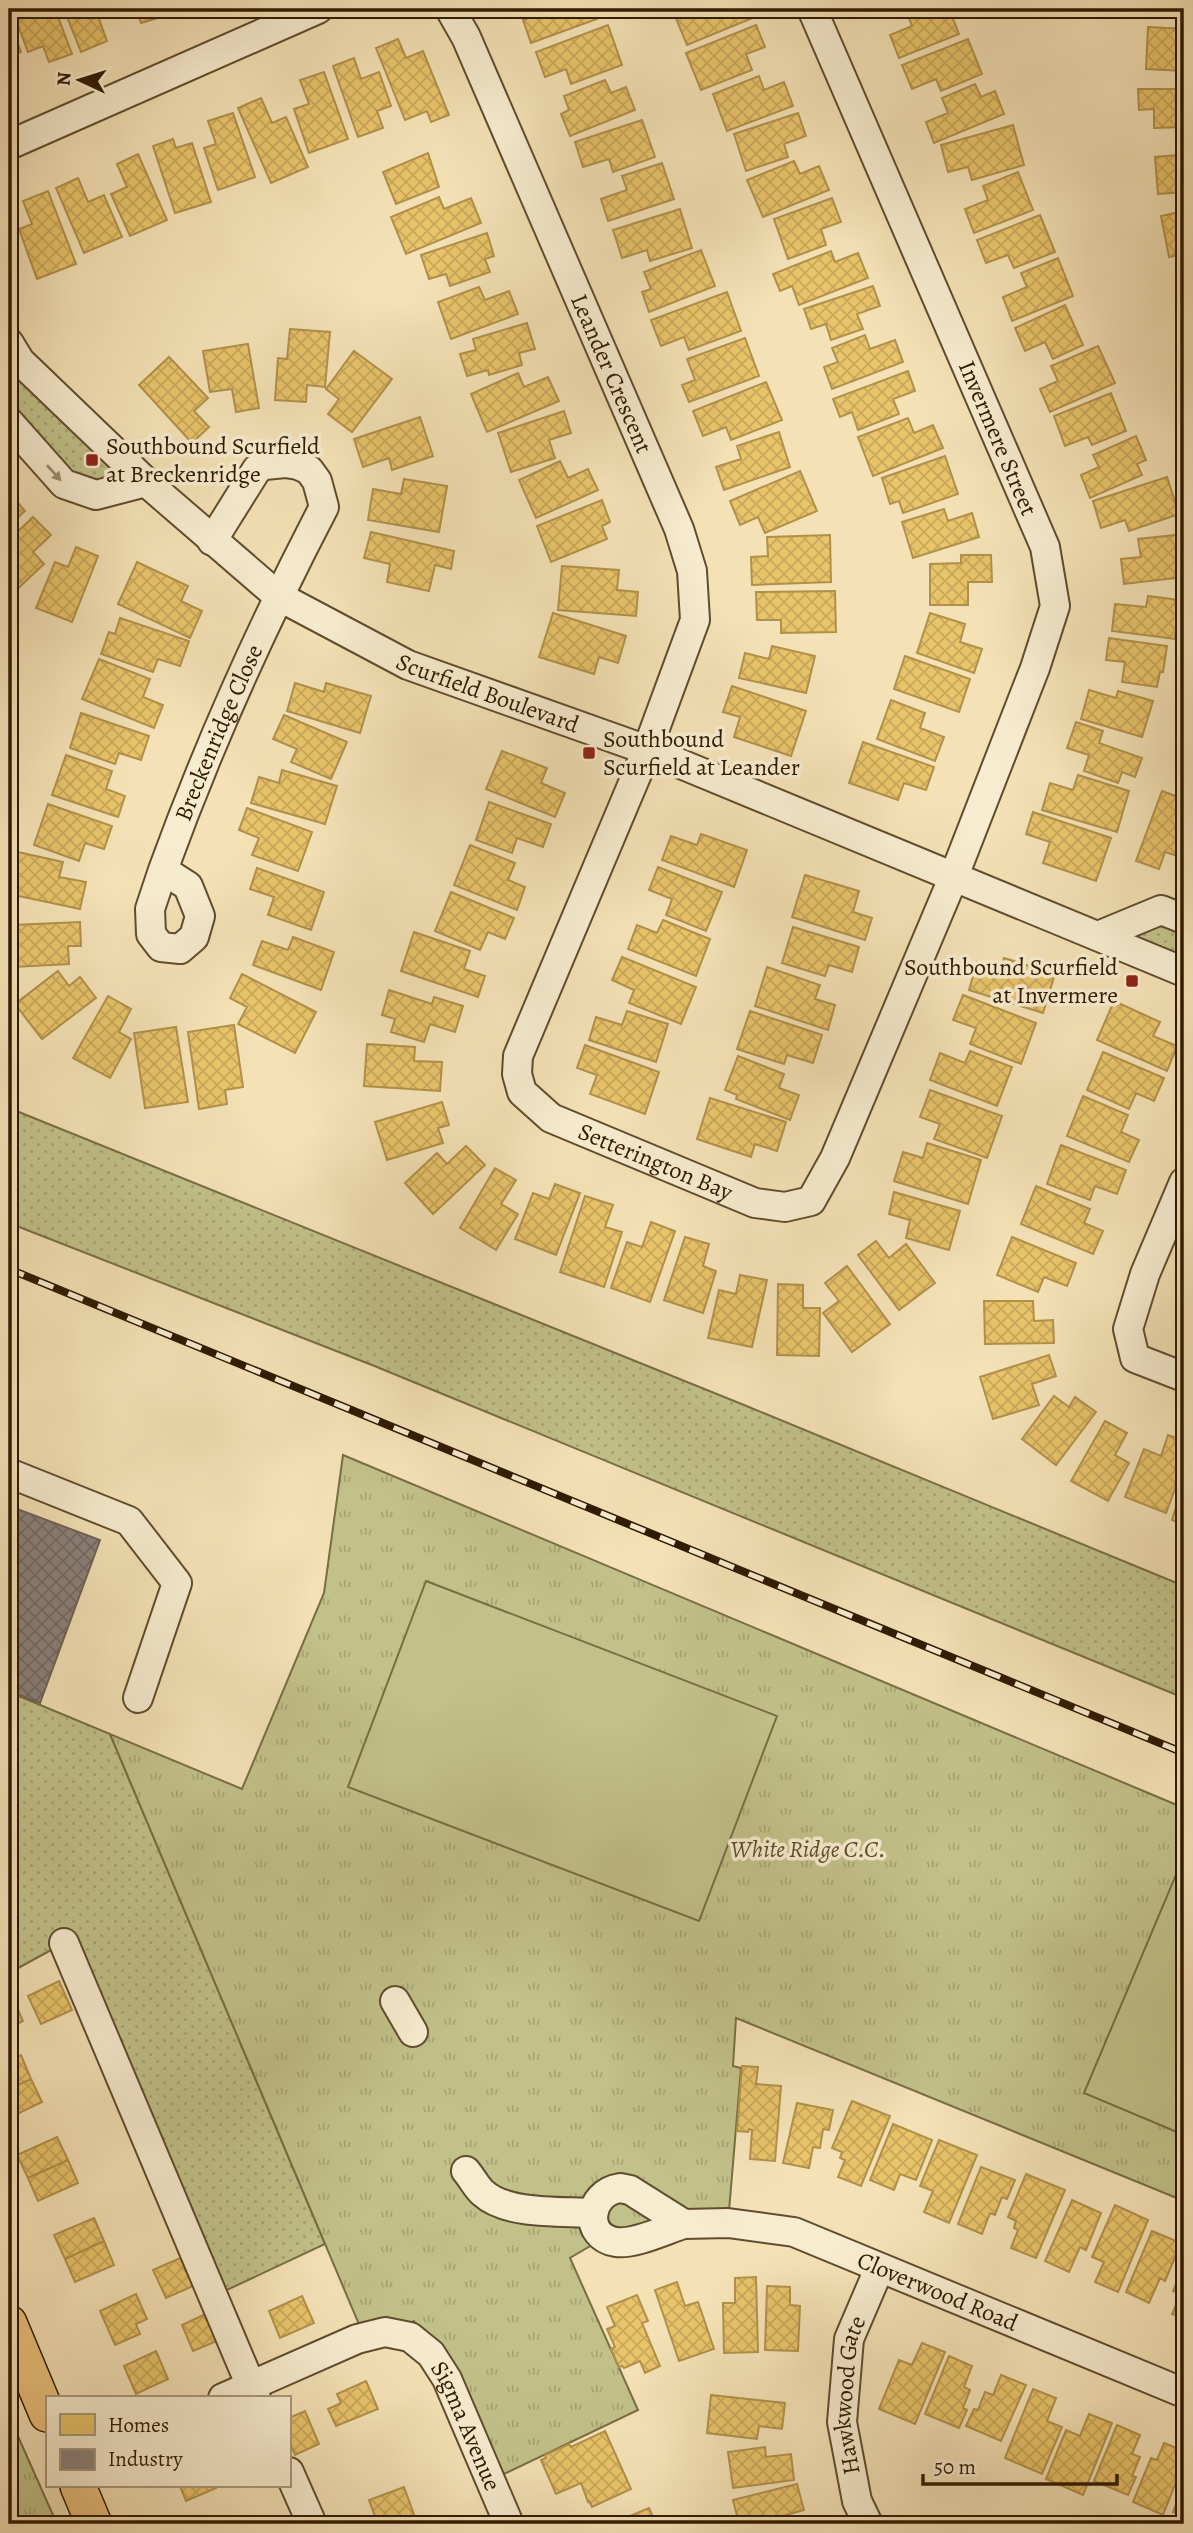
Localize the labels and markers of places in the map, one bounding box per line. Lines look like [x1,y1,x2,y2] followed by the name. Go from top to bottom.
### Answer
[106,430,320,490] place label: Southbound Scurfield at Breckenridge
[84,452,100,468] marker: Southbound Scurfield at Breckenridge
[603,723,800,783] place label: Southbound Scurfield at Leander
[581,745,597,761] marker: Southbound Scurfield at Leander
[904,951,1118,1011] place label: Southbound Scurfield at Invermere
[1124,973,1140,989] marker: Southbound Scurfield at Invermere

